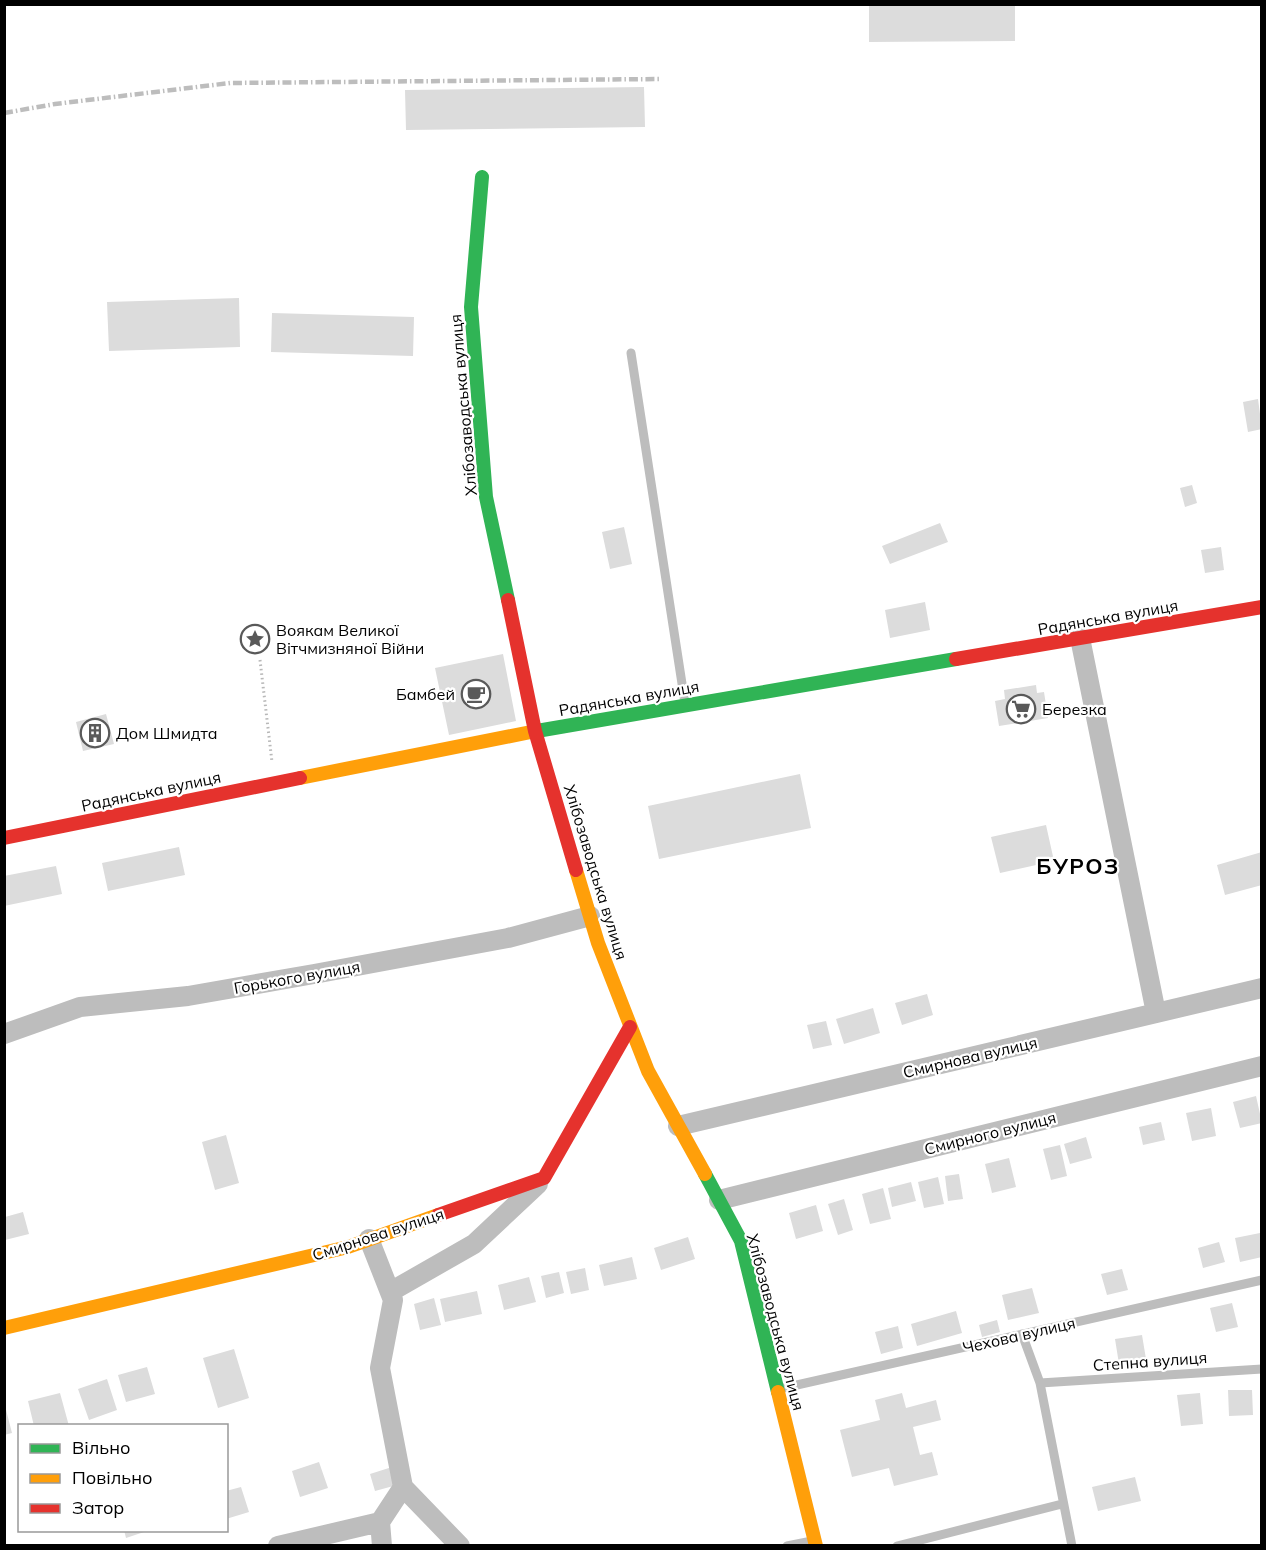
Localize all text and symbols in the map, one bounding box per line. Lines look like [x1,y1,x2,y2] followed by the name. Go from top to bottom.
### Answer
[445,313,481,497] street label: Хлібозаводська вулиця
[1036,595,1180,639] street label: Радянська вулиця
[276,620,424,658] place label: Воякам Великої Вітчмизняної Війни
[239,623,271,655] place icon: Воякам Великої Вітчмизняної Війни
[557,676,701,720] street label: Радянська вулиця
[460,678,492,710] cafe icon: Бамбей
[396,684,455,704] place label: Бамбей
[1005,693,1037,725] supermarket icon: Березка
[1042,699,1107,719] place label: Березка
[79,717,111,749] building icon: Дом Шмидта
[116,723,217,743] place label: Дом Шмидта
[79,766,223,816] street label: Радянська вулиця
[560,782,632,962] street label: Хлібозаводська вулиця
[1036,852,1120,880] district label: БУРОЗ
[232,956,362,998] street label: Горького вулиця
[901,1032,1039,1082] street label: Смирнова вулиця
[922,1107,1058,1159] street label: Смирного вулиця
[310,1203,446,1265] street label: Смирнова вулиця
[743,1231,809,1413] street label: Хлібозаводська вулиця
[961,1312,1077,1358] street label: Чехова вулиця
[1092,1347,1208,1375] street label: Степна вулиця
[18,1424,228,1532] legend
[72,1436,130,1459] text: Вільно
[72,1466,152,1489] text: Повільно
[72,1496,124,1519] text: Затор

